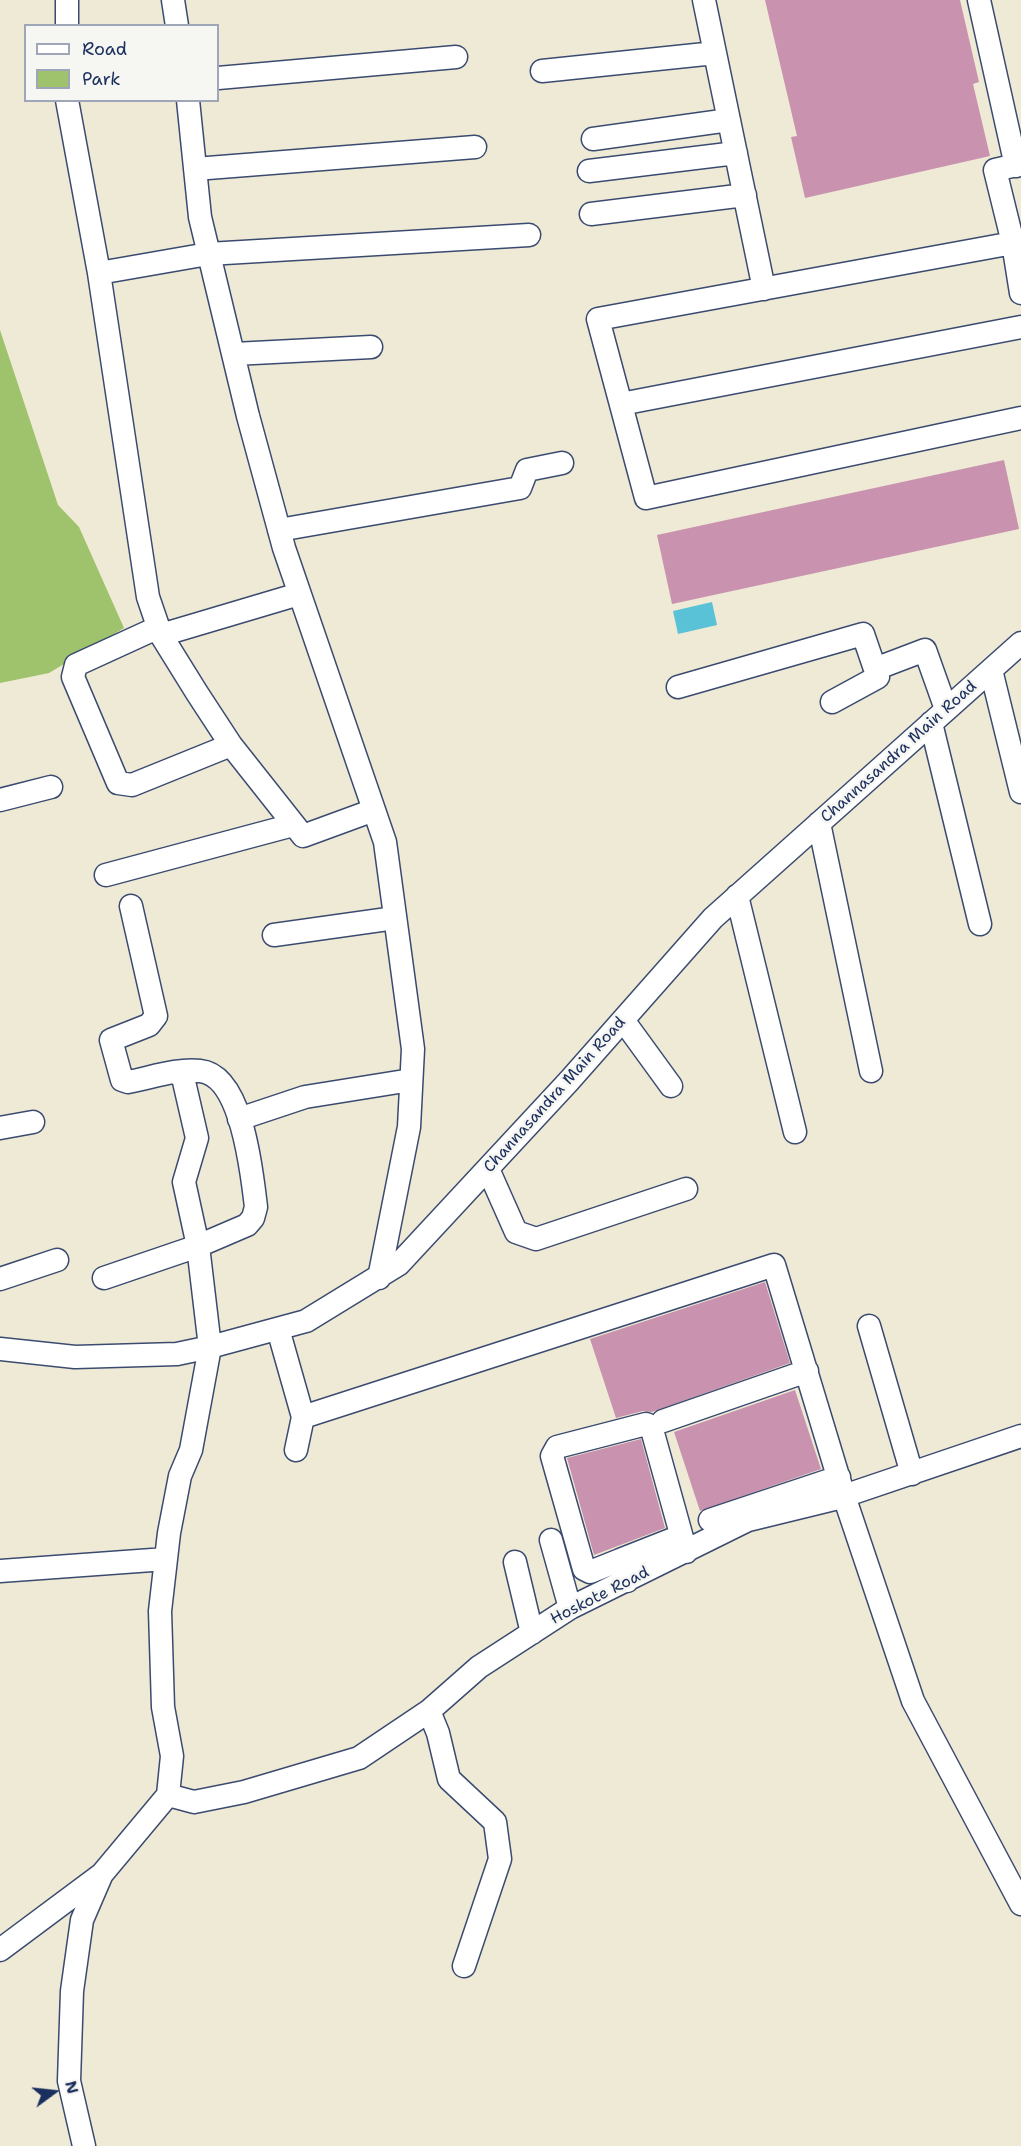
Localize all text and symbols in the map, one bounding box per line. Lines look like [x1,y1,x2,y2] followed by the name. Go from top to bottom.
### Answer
[24,24,219,102] legend
[82,37,127,61] text: Road
[82,67,121,91] text: Park
[817,677,981,827] street label: Channasandra Main Road
[480,1013,630,1177] street label: Channasandra Main Road
[548,1563,652,1629] street label: Hoskote Road
[24,2062,84,2122] north arrow
[60,2078,84,2096] text: N

